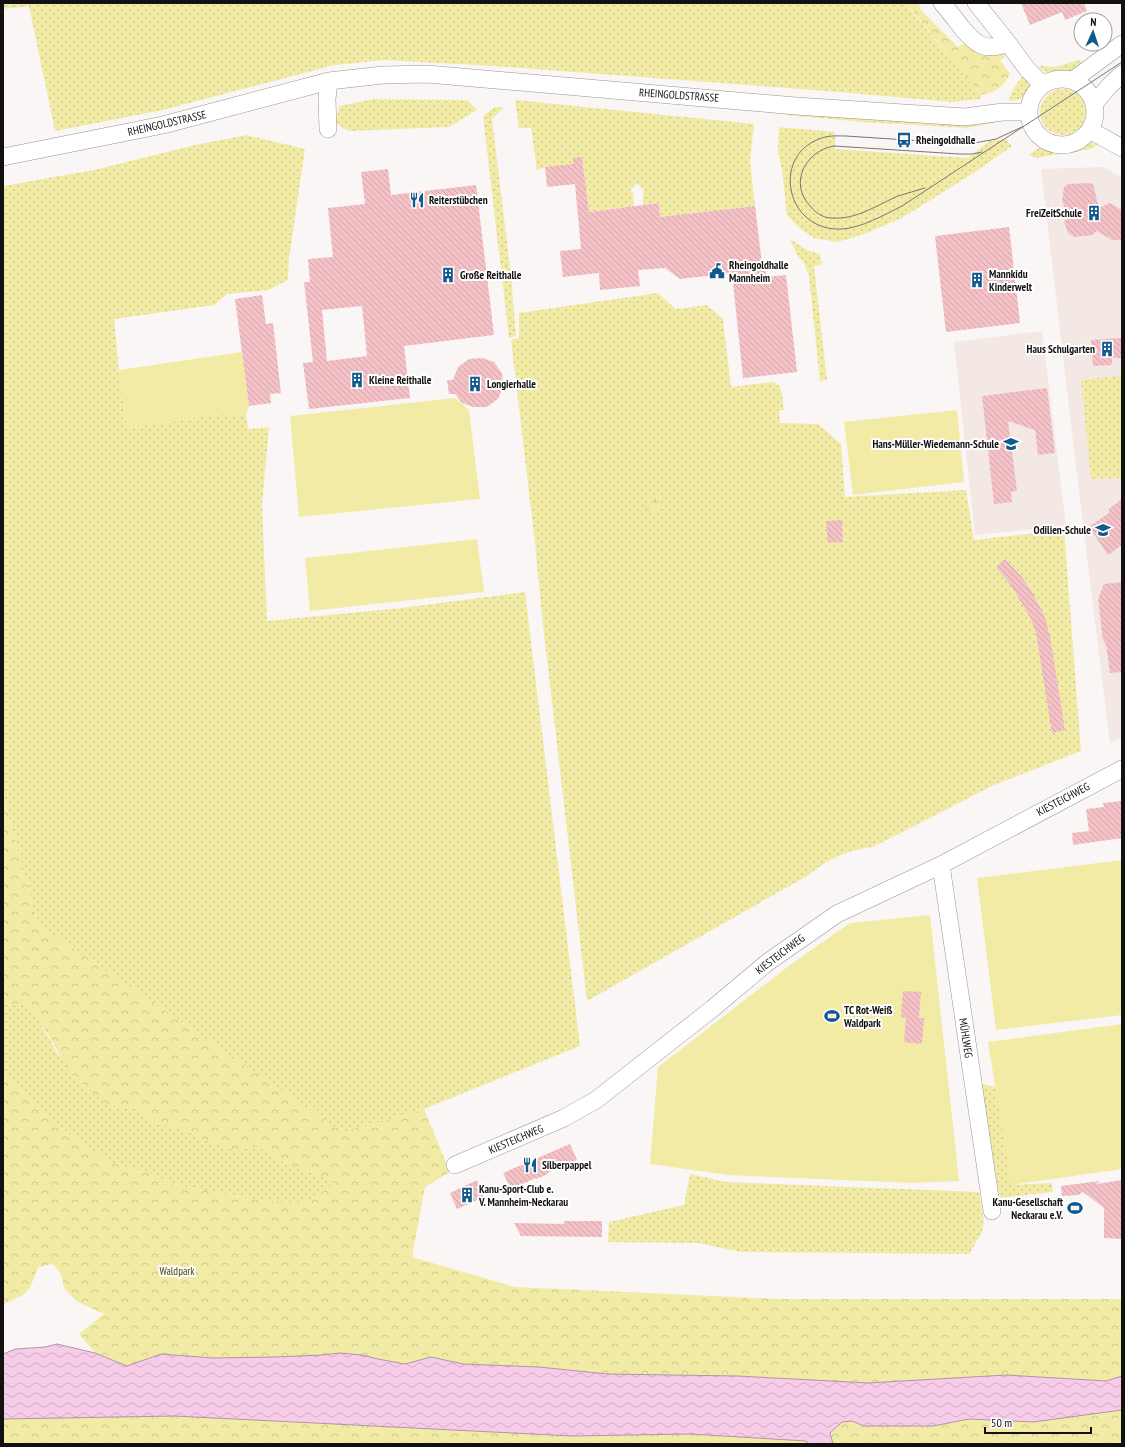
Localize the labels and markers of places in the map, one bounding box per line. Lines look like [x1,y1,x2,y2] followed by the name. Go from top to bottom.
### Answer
[895,131,913,149] bus stop icon: Rheingoldhalle
[916,133,976,147] place label: Rheingoldhalle
[408,191,426,209] restaurant icon: Reiterstübchen
[429,193,488,207] place label: Reiterstübchen
[1085,204,1103,222] building icon: FreiZeitSchule
[1026,206,1082,220] place label: FreiZeitSchule
[729,258,789,285] place label: Rheingoldhalle Mannheim
[708,262,726,280] public building icon: Rheingoldhalle Mannheim
[439,266,457,284] building icon: Große Reithalle
[989,267,1033,294] place label: Mannkidu Kinderwelt
[460,268,522,282] place label: Große Reithalle
[968,271,986,289] building icon: Mannkidu Kinderwelt
[1098,340,1116,358] building icon: Haus Schulgarten
[1027,342,1095,356] place label: Haus Schulgarten
[348,371,366,389] building icon: Kleine Reithalle
[369,373,432,387] place label: Kleine Reithalle
[466,375,484,393] building icon: Longierhalle
[487,377,536,391] place label: Longierhalle
[1002,435,1020,453] school or university icon: Hans-Müller-Wiedemann-Schule
[872,437,999,451] place label: Hans-Müller-Wiedemann-Schule
[1094,521,1112,539] school or university icon: Odilien-Schule
[1034,523,1091,537] place label: Odilien-Schule
[843,1003,893,1030] place label: TC Rot-Weiß Waldpark
[823,1007,841,1025] sports icon: TC Rot-Weiß Waldpark
[521,1156,539,1174] restaurant icon: Silberpappel
[542,1158,592,1172] place label: Silberpappel
[478,1182,568,1209] place label: Kanu-Sport-Club e. V. Mannheim-Neckarau
[458,1186,476,1204] building icon: Kanu-Sport-Club e. V. Mannheim-Neckarau
[992,1195,1064,1222] place label: Kanu-Gesellschaft Neckarau e.V.
[1066,1199,1084,1217] sports icon: Kanu-Gesellschaft Neckarau e.V.

